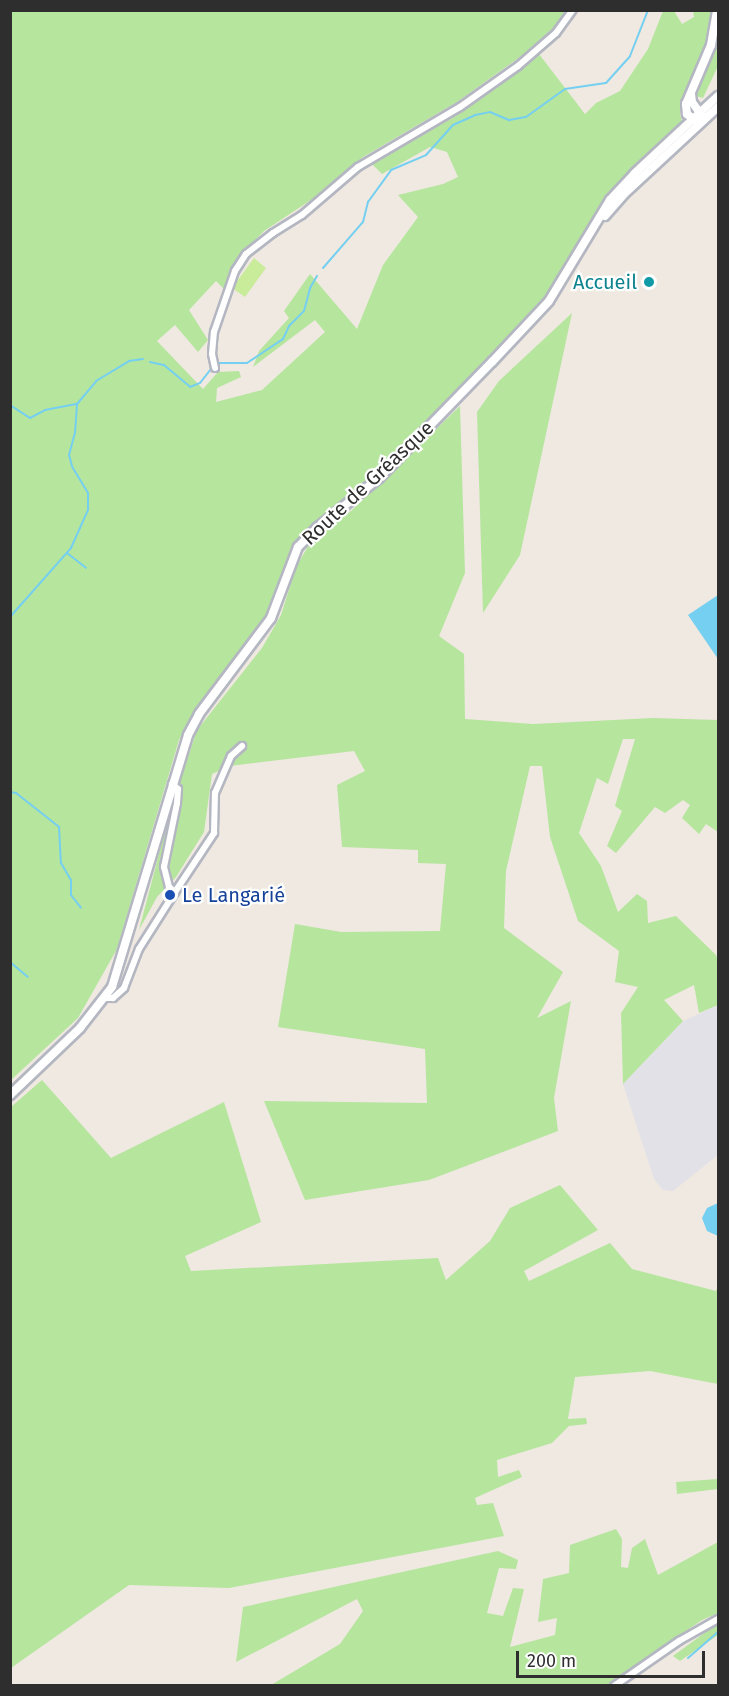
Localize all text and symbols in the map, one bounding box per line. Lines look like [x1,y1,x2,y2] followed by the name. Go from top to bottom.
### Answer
[573,270,637,294] place label: Accueil
[642,275,656,289] marker: Accueil
[297,416,439,550] street label: Route de Gréasque
[182,883,285,907] place label: Le Langarié
[163,888,177,902] marker: Le Langarié
[519,1639,708,1677] scale bar
[527,1650,576,1672] text: 200 m

